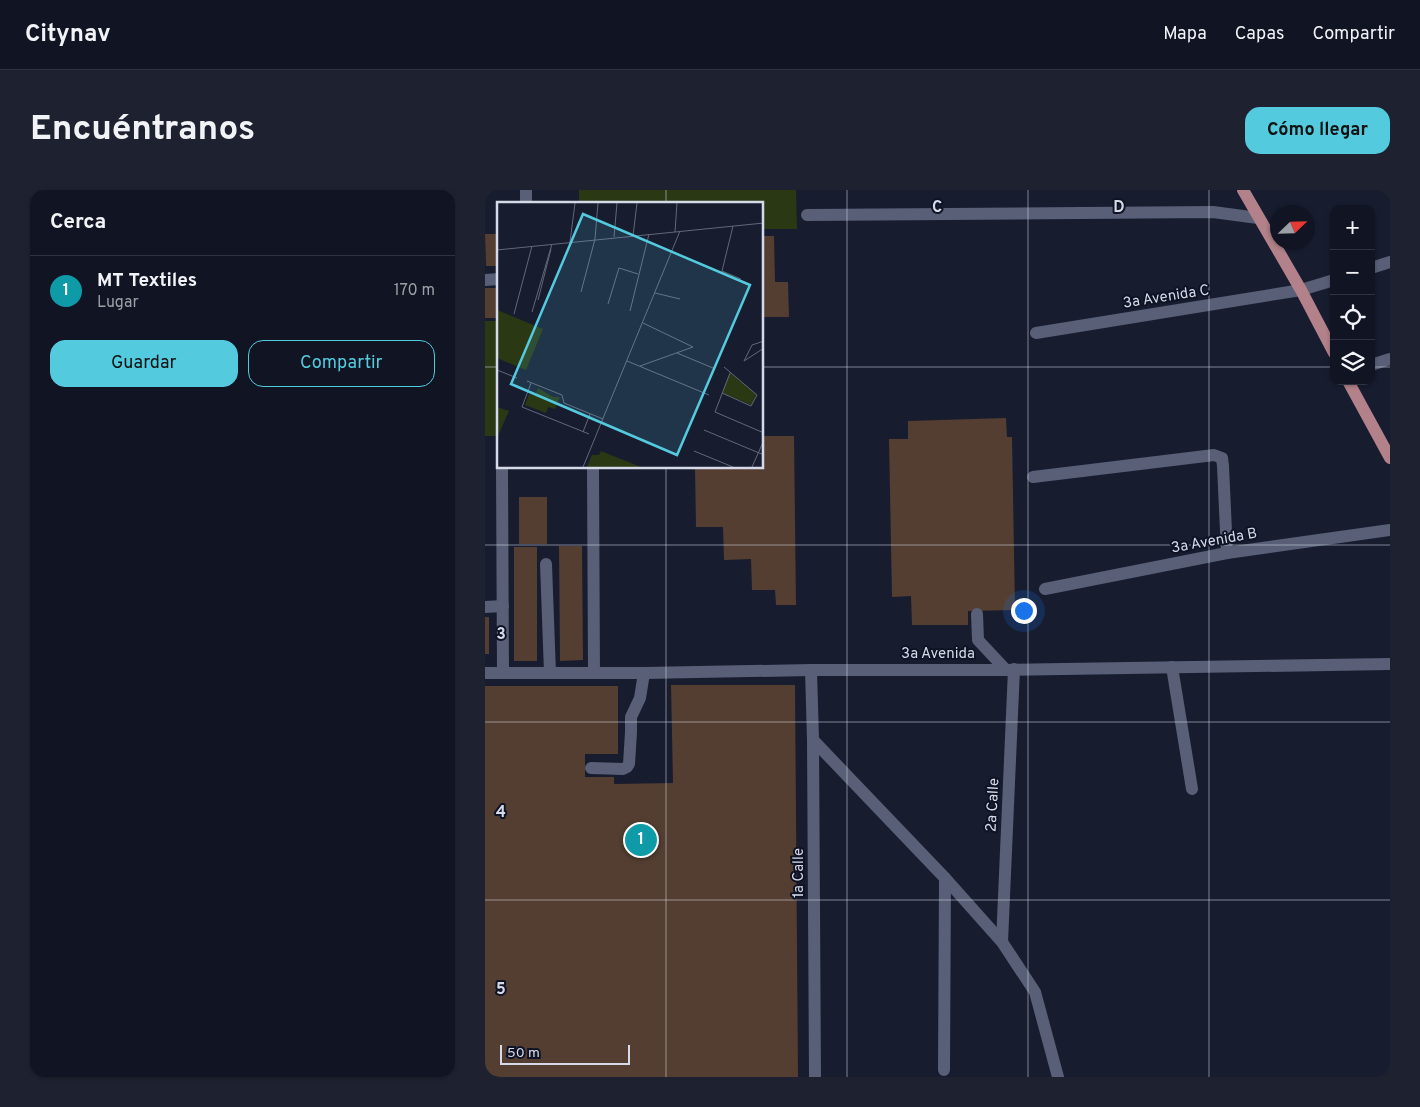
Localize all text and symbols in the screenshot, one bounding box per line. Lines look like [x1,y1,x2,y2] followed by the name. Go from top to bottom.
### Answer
[25,20,111,50] text: Citynav
[1163,23,1207,46] text: Mapa
[1235,23,1284,46] text: Capas
[1312,23,1395,46] text: Compartir
[1245,107,1390,154] button: Cómo llegar
[30,108,255,152] text: Encuéntranos
[932,198,942,218] text: C
[1113,198,1125,218] text: D
[497,202,764,469] inset map
[1270,205,1315,250] north arrow
[1330,205,1375,385] map controls
[1330,205,1375,250] button: +
[50,209,106,236] text: Cerca
[1330,250,1375,295] button: −
[97,269,197,293] text: MT Textiles
[63,281,69,301] text: 1
[394,281,435,301] text: 170 m
[1122,281,1211,314] street label: 3a Avenida C
[97,293,139,313] text: Lugar
[1330,295,1375,340] button: locate
[50,340,238,387] button: Guardar
[248,340,435,387] button: Compartir
[1330,340,1375,385] button: layers
[1170,525,1259,558] street label: 3a Avenida B
[1011,598,1037,624] your location
[496,625,506,645] text: 3
[901,645,975,664] street label: 3a Avenida
[983,778,1004,833] street label: 2a Calle
[496,803,506,823] text: 4
[625,821,657,859] pin: 1
[790,848,809,898] street label: 1a Calle
[496,980,506,1000] text: 5
[500,1042,630,1065] scale bar
[507,1045,540,1062] text: 50 m

